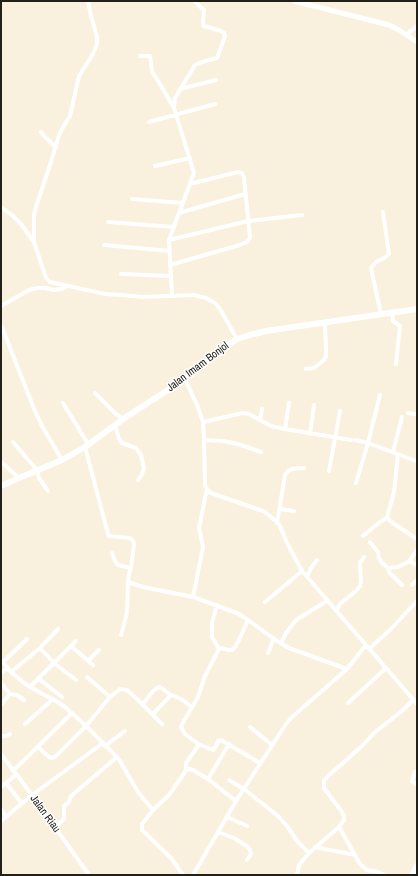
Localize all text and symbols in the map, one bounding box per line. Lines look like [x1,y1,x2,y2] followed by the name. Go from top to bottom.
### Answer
[164,339,232,395] street label: Jalan Imam Bonjol
[27,793,63,835] street label: Jalan Riau

